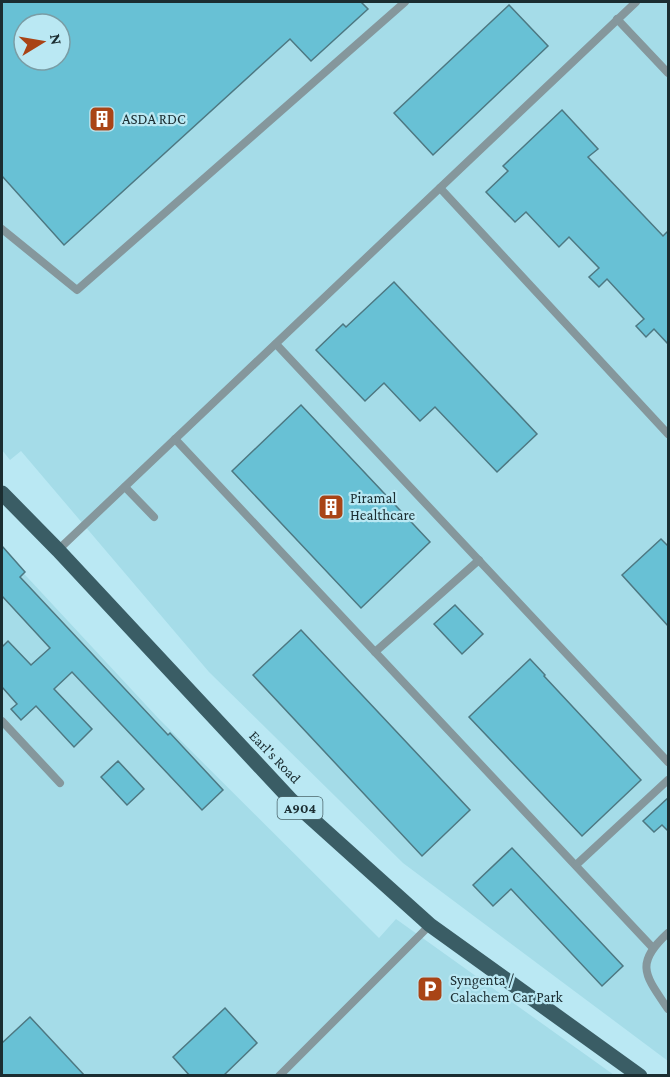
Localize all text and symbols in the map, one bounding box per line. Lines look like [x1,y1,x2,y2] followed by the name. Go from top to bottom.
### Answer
[12,12,72,72] north arrow
[47,32,66,46] text: N
[87,104,117,134] building icon: ASDA RDC
[122,111,186,127] place label: ASDA RDC
[350,490,416,523] place label: Piramal Healthcare
[316,492,346,522] building icon: Piramal Healthcare
[246,727,304,787] street label: Earl's Road
[278,797,322,819] road number: A904
[450,972,564,1005] place label: Syngenta / Calachem Car Park
[415,974,445,1004] parking icon: Syngenta / Calachem Car Park

